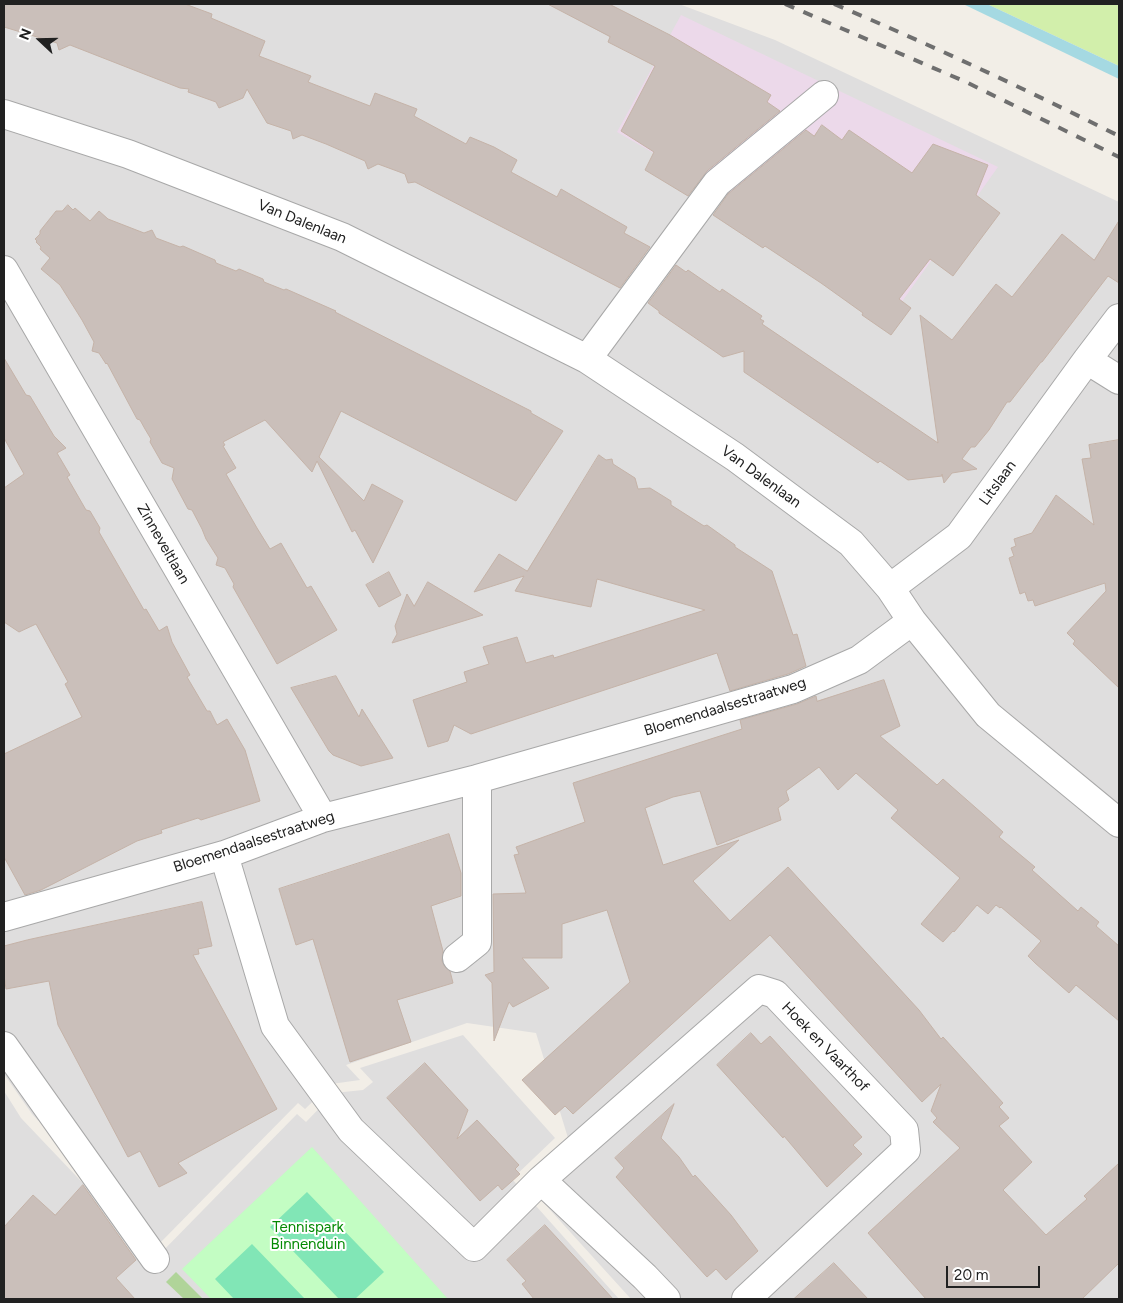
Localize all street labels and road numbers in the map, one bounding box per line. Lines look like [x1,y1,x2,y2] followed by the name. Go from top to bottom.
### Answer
[255,196,349,248] street label: Van Dalenlaan
[718,442,804,512] street label: Van Dalenlaan
[976,457,1020,509] street label: Litslaan
[133,501,193,587] street label: Zinneveltlaan
[642,674,808,740] street label: Bloemendaalsestraatweg
[171,807,337,877] street label: Bloemendaalsestraatweg
[778,998,872,1096] street label: Hoek en Vaarthof

